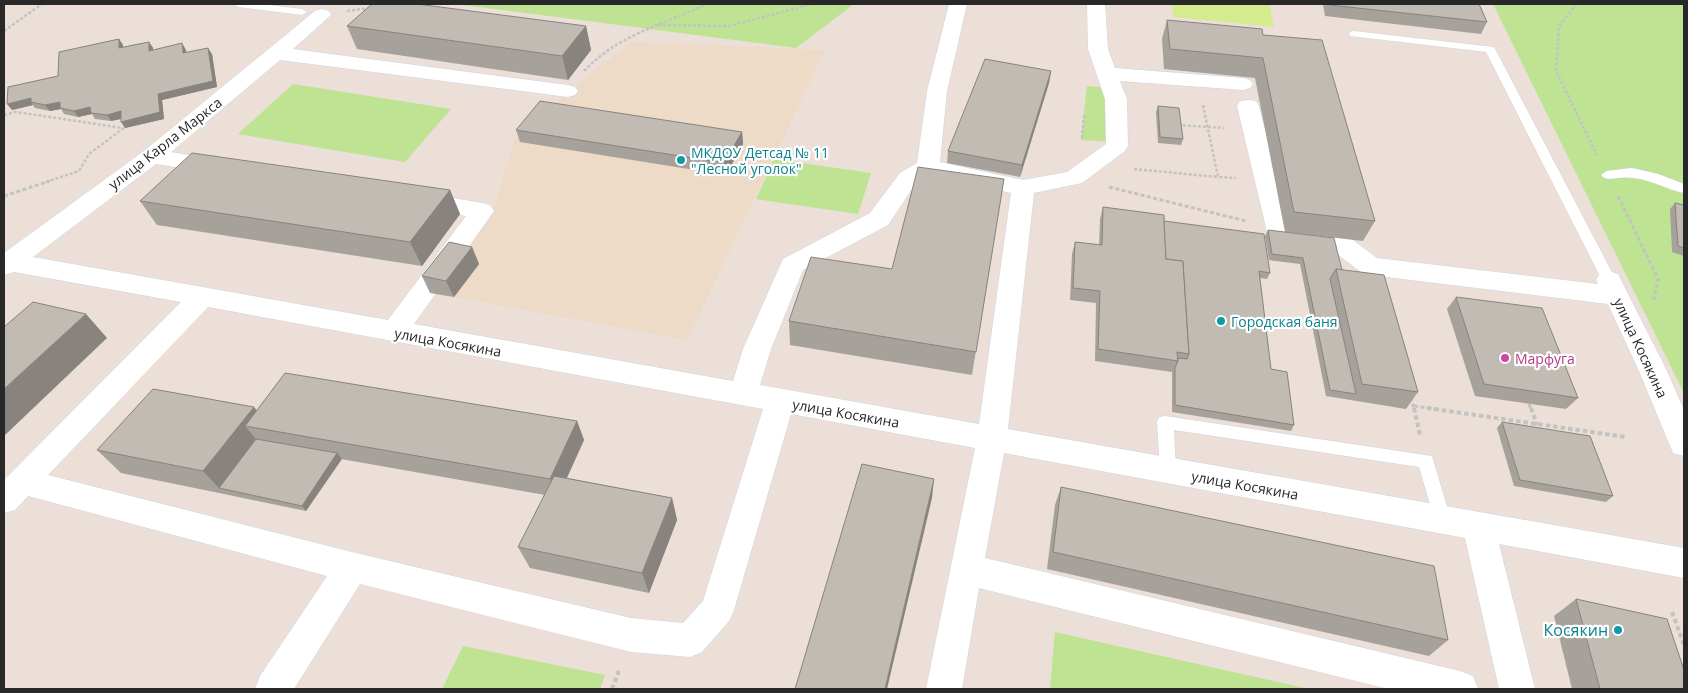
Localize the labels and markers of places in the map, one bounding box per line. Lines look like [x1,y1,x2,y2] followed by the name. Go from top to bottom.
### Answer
[691,143,829,178] place label: МКДОУ Детсад № 11 "Лесной уголок"
[675,154,687,166] marker: МКДОУ Детсад № 11 "Лесной уголок"
[1231,312,1338,331] place label: Городская баня
[1215,315,1227,327] marker: Городская баня
[1515,349,1575,368] place label: Марфуга
[1499,352,1511,364] marker: Марфуга
[1544,619,1608,641] place label: Косякин
[1612,624,1624,636] marker: Косякин

